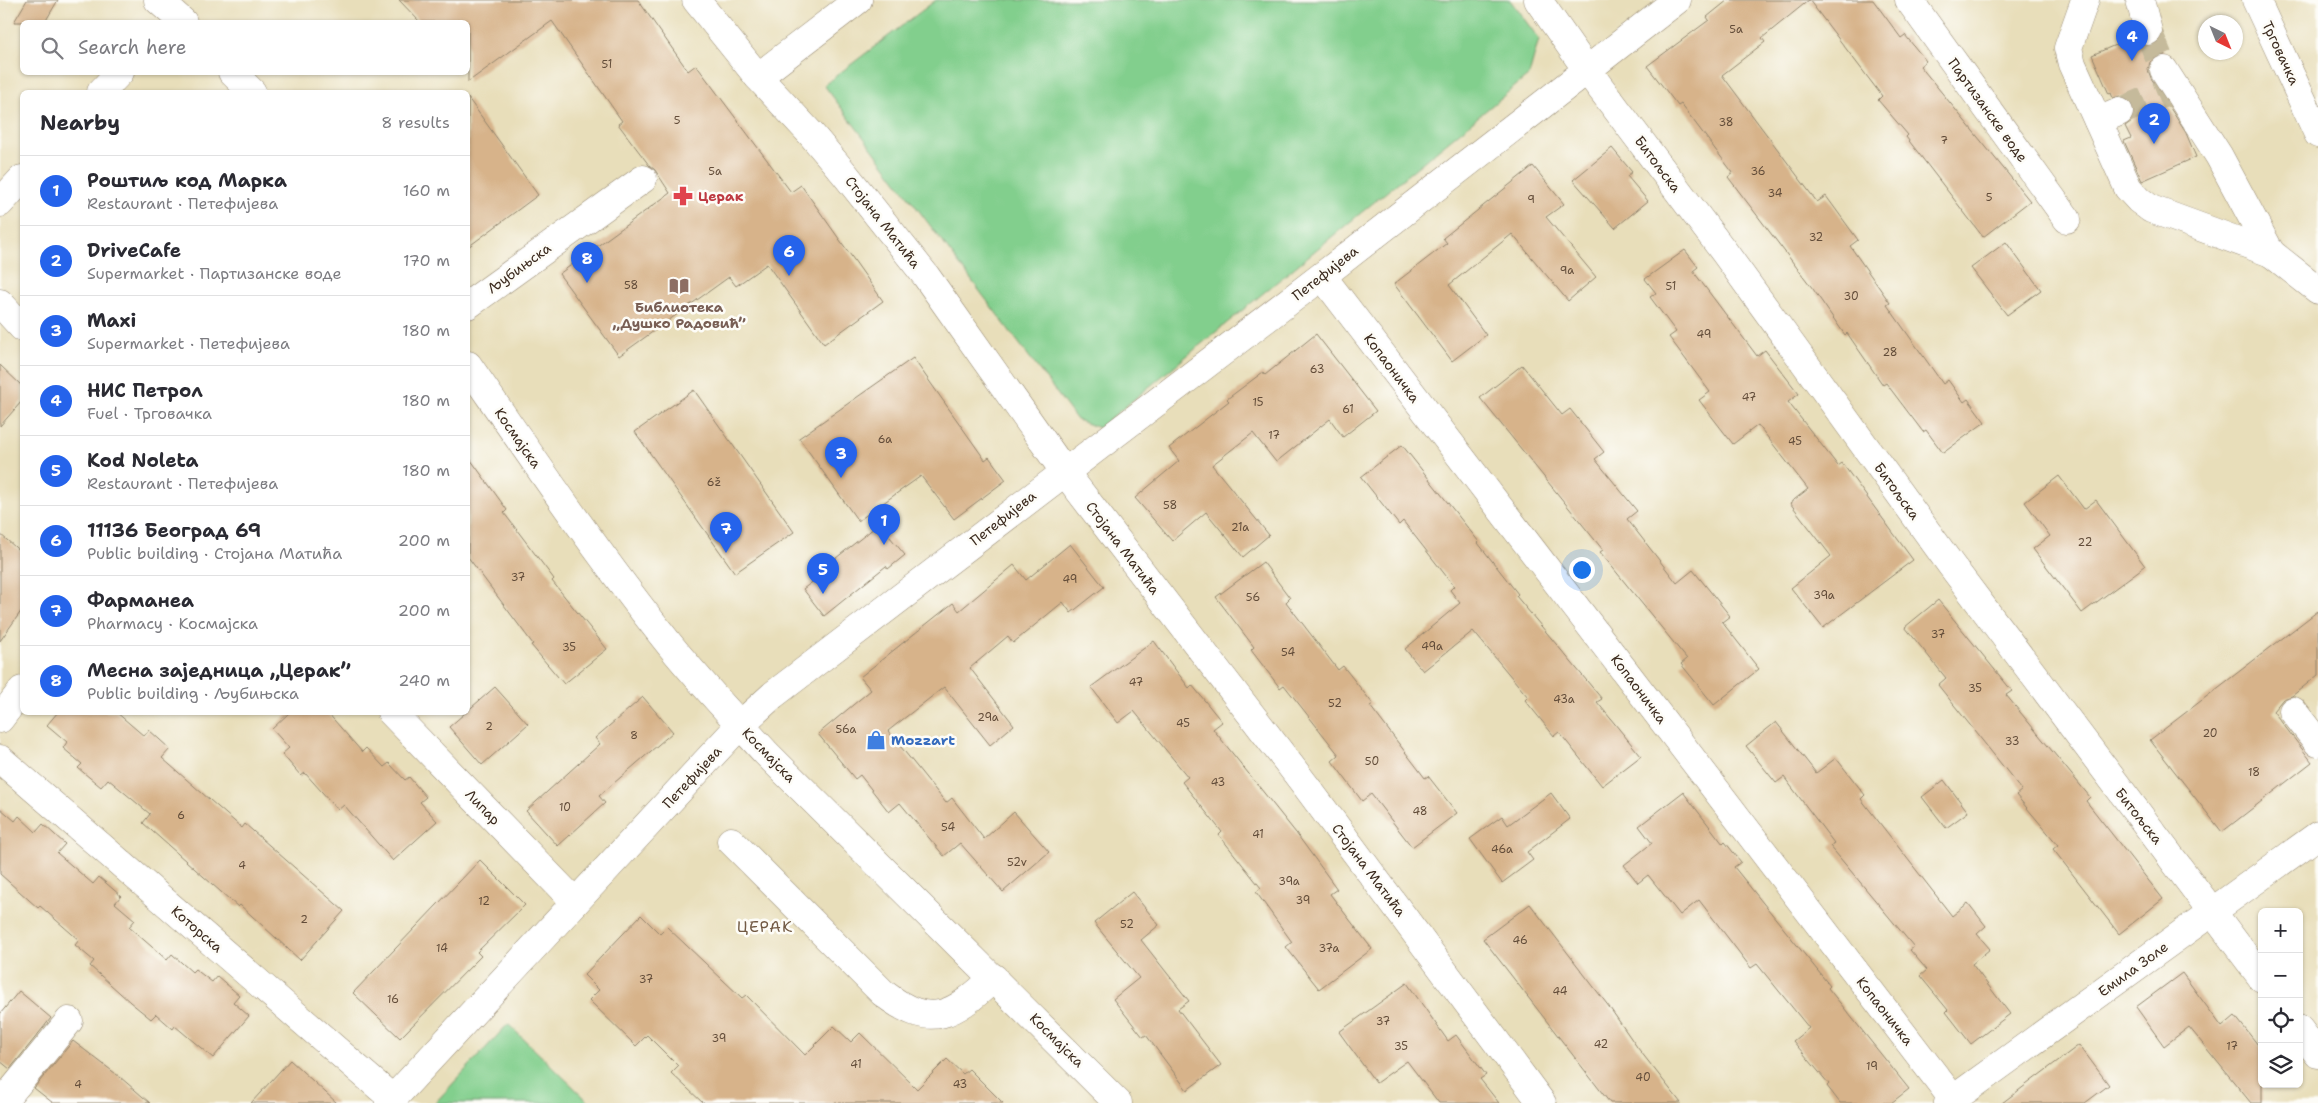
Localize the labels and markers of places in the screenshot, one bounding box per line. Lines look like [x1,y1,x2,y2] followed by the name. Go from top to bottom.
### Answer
[2116,20,2148,61] pin: 4
[2138,103,2170,144] pin: 2
[672,185,694,207] pharmacy icon: Церак
[698,187,744,205] place label: Церак
[773,235,805,276] pin: 6
[571,242,603,283] pin: 8
[668,275,690,297] library icon: Библиотека „Душко Радовић”
[612,298,746,332] place label: Библиотека „Душко Радовић”
[825,437,857,478] pin: 3
[868,504,900,545] pin: 1
[710,512,742,553] pin: 7
[807,553,839,594] pin: 5
[865,729,887,751] shop icon: Mozzart
[891,731,955,749] place label: Mozzart

